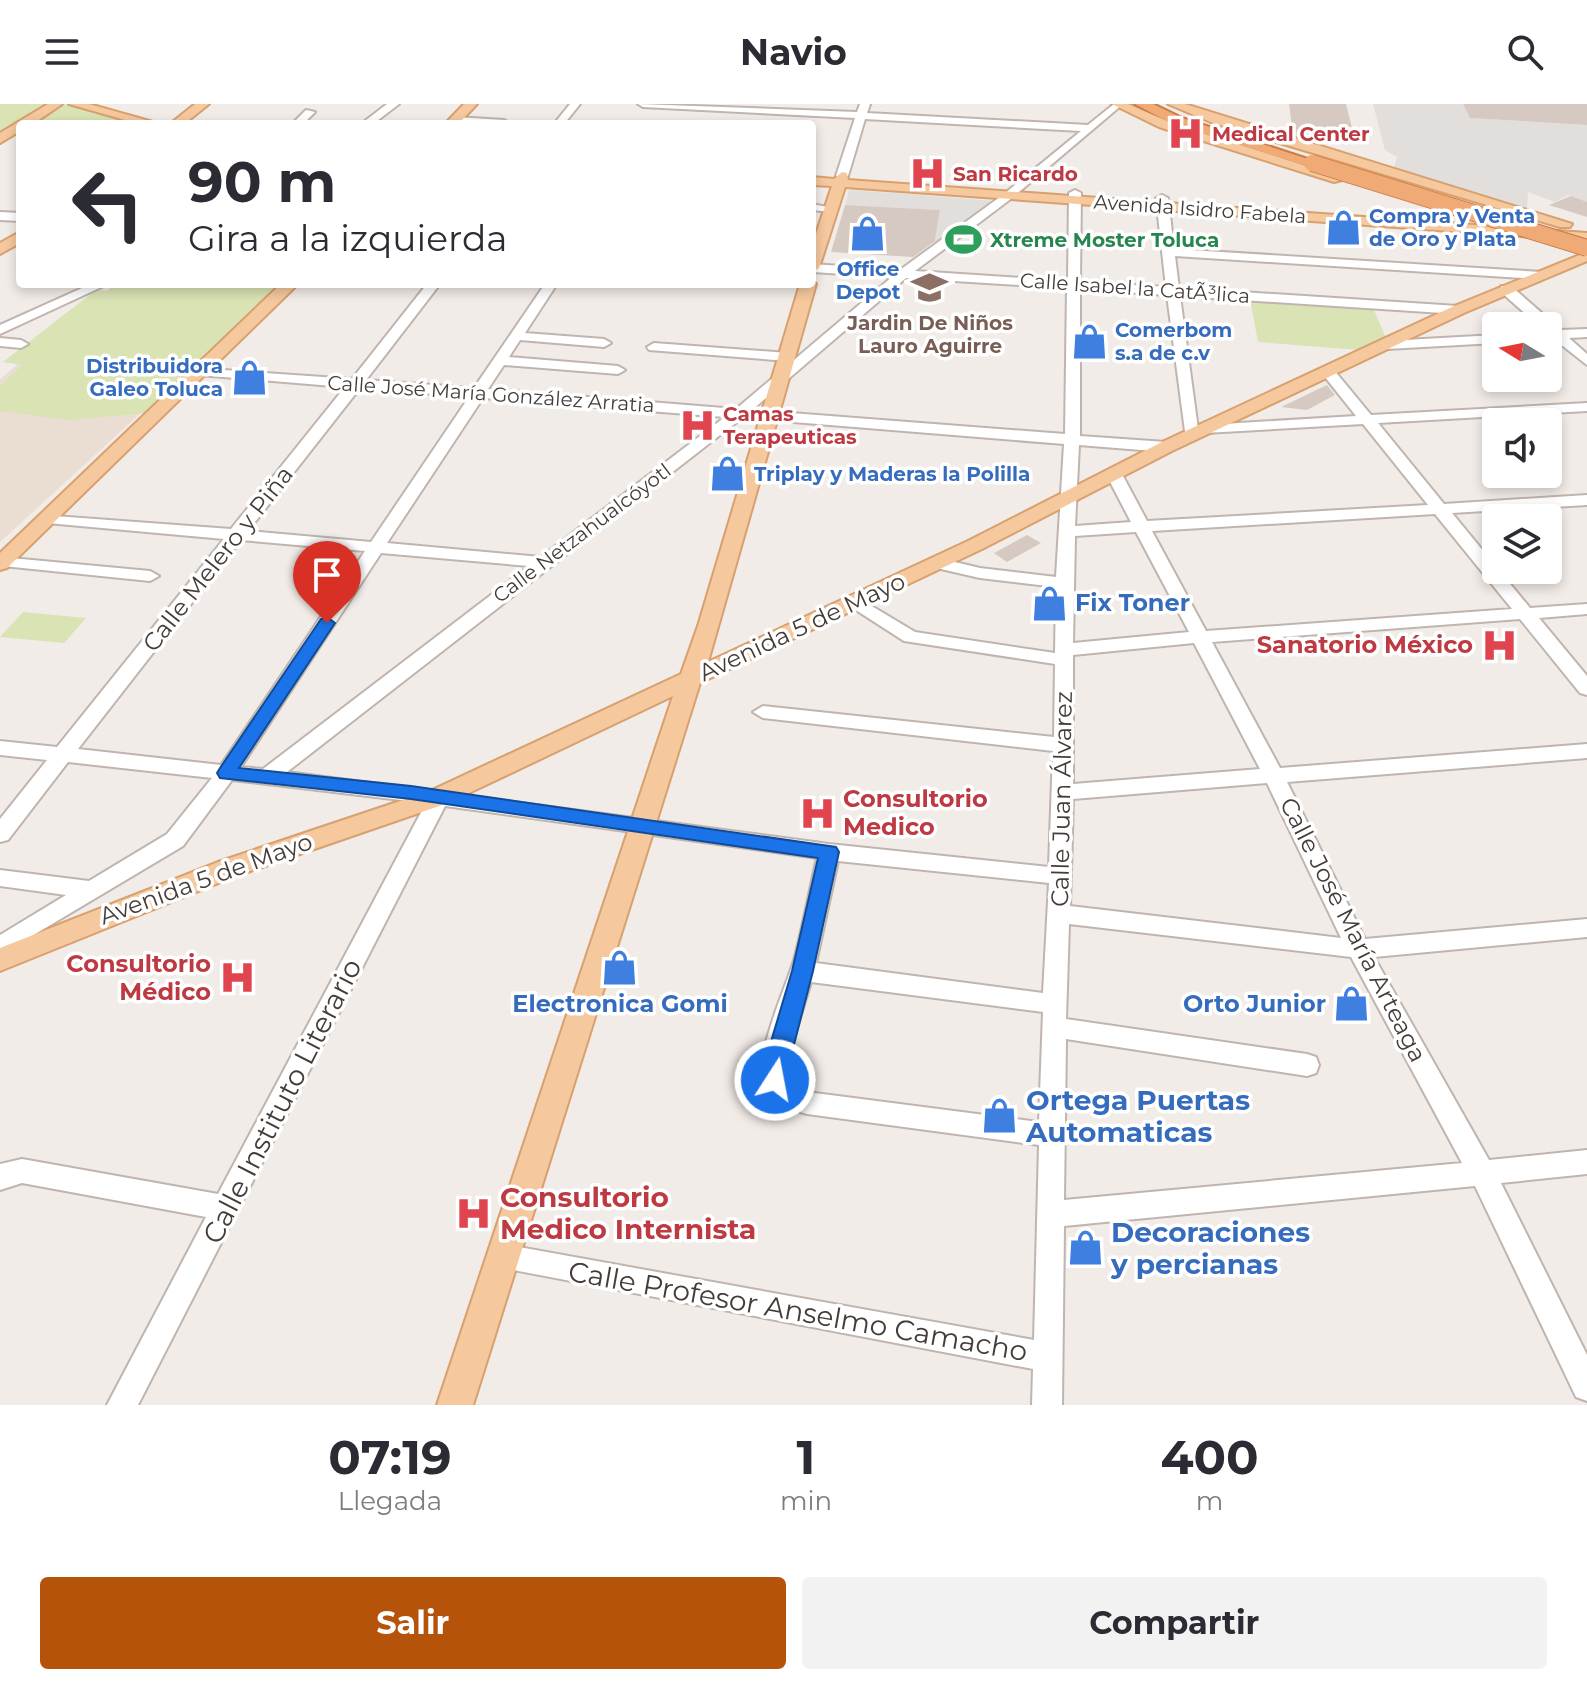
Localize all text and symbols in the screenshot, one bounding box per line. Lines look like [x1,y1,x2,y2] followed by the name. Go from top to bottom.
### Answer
[40,30,84,74] icon: menu
[740,30,847,74] text: Navio
[1503,30,1547,74] icon: search
[1167,115,1205,153] hospital icon: Medical Center
[1212,122,1370,146] place label: Medical Center
[188,148,336,216] text: 90 m
[56,152,160,256] icon: left
[908,155,946,193] hospital icon: San Ricardo
[953,162,1078,186] place label: San Ricardo
[1093,190,1307,228] street label: Avenida Isidro Fabela
[1369,204,1535,251] place label: Compra y Venta de Oro y Plata
[1324,208,1362,246] shop icon: Compra y Venta de Oro y Plata
[849,215,887,253] shop icon: Office Depot
[188,216,508,260] text: Gira a la izquierda
[945,221,983,259] sports icon: Xtreme Moster Toluca
[990,228,1219,252] place label: Xtreme Moster Toluca
[836,257,901,304] place label: Office Depot
[1019,268,1251,308] street label: Calle Isabel la CatÃ³lica
[911,269,949,307] school or university icon: Jardin De Niños Lauro Aguirre
[846,311,1013,358] place label: Jardin De Niños Lauro Aguirre
[1482,312,1562,392] north arrow
[1482,312,1562,584] map controls
[1115,318,1232,365] place label: Comerbom s.a de c.v
[1070,323,1108,361] shop icon: Comerbom s.a de c.v
[86,354,223,401] place label: Distribuidora Galeo Toluca
[230,359,268,397] shop icon: Distribuidora Galeo Toluca
[327,371,655,417] street label: Calle José María González Arratia
[723,402,857,449] place label: Camas Terapeuticas
[678,407,716,445] hospital icon: Camas Terapeuticas
[1482,408,1562,488] button: sound
[709,455,747,493] shop icon: Triplay y Maderas la Polilla
[488,458,676,608] street label: Calle Netzahualcóyotl
[136,460,299,657] street label: Calle Melero y Piña
[754,462,1030,486] place label: Triplay y Maderas la Polilla
[1482,504,1562,584] button: layers
[293,541,361,623] pin
[305,553,349,597] icon: arrive
[694,566,910,687] street label: Avenida 5 de Mayo
[1030,584,1068,622] shop icon: Fix Toner
[1075,588,1190,617] place label: Fix Toner
[1480,626,1518,664] hospital icon: Sanatorio México
[1257,630,1473,659] place label: Sanatorio México
[1045,691,1078,907] street label: Calle Juan Álvarez
[843,784,988,841] place label: Consultorio Medico
[1274,793,1433,1067] street label: Calle José María Arteaga
[798,794,836,832] hospital icon: Consultorio Medico
[95,827,316,931] street label: Avenida 5 de Mayo
[601,948,639,986] shop icon: Electronica Gomi
[66,949,211,1006] place label: Consultorio Médico
[195,953,369,1249] street label: Calle Instituto Literario
[218,959,256,997] hospital icon: Consultorio Médico
[1333,985,1371,1023] shop icon: Orto Junior
[512,989,728,1018] place label: Electronica Gomi
[1183,989,1326,1018] place label: Orto Junior
[733,1038,817,1122] position arrow
[1025,1083,1250,1149] place label: Ortega Puertas Automaticas
[981,1097,1019,1135] shop icon: Ortega Puertas Automaticas
[500,1180,756,1246] place label: Consultorio Medico Internista
[455,1194,493,1232] hospital icon: Consultorio Medico Internista
[1110,1215,1310,1281] place label: Decoraciones y percianas
[1066,1229,1104,1267] shop icon: Decoraciones y percianas
[566,1254,1030,1368] street label: Calle Profesor Anselmo Camacho
[328,1428,452,1486] text: 07:19
[797,1428,815,1486] text: 1
[1160,1428,1259,1486] text: 400
[338,1485,442,1517] text: Llegada
[780,1485,832,1517] text: min
[1196,1485,1223,1517] text: m
[40,1577,786,1669] button: Salir
[802,1577,1547,1669] button: Compartir

